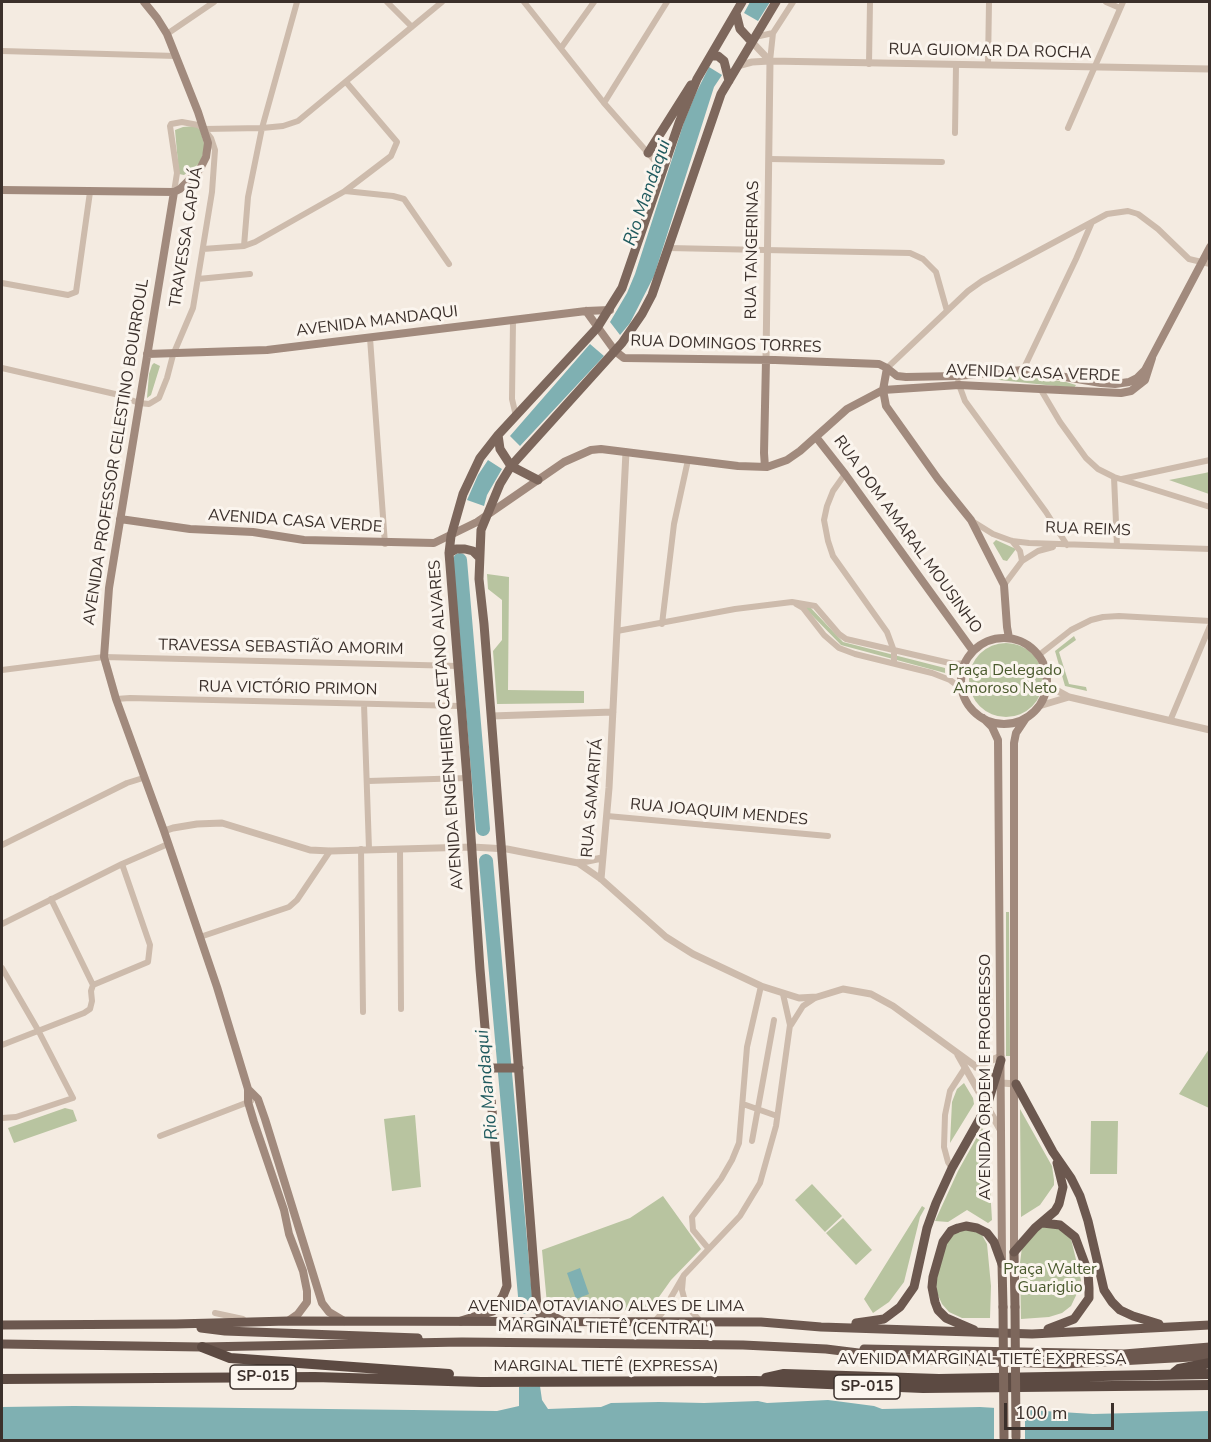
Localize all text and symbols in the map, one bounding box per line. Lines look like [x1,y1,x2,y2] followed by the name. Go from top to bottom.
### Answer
[888,41,1092,63] street label: RUA GUIOMAR DA ROCHA
[620,137,676,249] water label: Rio Mandaqui
[166,165,208,309] street label: TRAVESSA CAPUÁ
[742,180,764,320] street label: RUA TANGERINAS
[80,277,154,627] street label: AVENIDA PROFESSOR CELESTINO BOURROUL
[295,303,459,341] street label: AVENIDA MANDAQUI
[630,332,822,358] street label: RUA DOMINGOS TORRES
[946,361,1120,387] street label: AVENIDA CASA VERDE
[829,432,985,638] street label: RUA DOM AMARAL MOUSINHO
[207,506,383,538] street label: AVENIDA CASA VERDE
[1045,519,1131,541] street label: RUA REIMS
[426,559,468,891] street label: AVENIDA ENGENHEIRO CAETANO ALVARES
[158,636,404,660] street label: TRAVESSA SEBASTIÃO AMORIM
[948,661,1062,699] park label: Praça Delegado Amoroso Neto
[198,678,378,700] street label: RUA VICTÓRIO PRIMON
[578,738,608,858] street label: RUA SAMARITÁ
[629,796,809,830] street label: RUA JOAQUIM MENDES
[976,954,996,1200] street label: AVENIDA ORDEM E PROGRESSO
[472,1029,504,1141] water label: Rio Mandaqui
[1003,1260,1097,1298] park label: Praça Walter Guariglio
[468,1297,744,1317] street label: AVENIDA OTAVIANO ALVES DE LIMA
[498,1318,714,1340] street label: MARGINAL TIETÊ (CENTRAL)
[837,1350,1127,1370] street label: AVENIDA MARGINAL TIETÊ EXPRESSA
[494,1357,718,1377] street label: MARGINAL TIETÊ (EXPRESSA)
[230,1365,296,1389] road number: SP-015
[834,1375,900,1399] road number: SP-015
[1007,1391,1116,1429] scale bar
[1015,1401,1067,1425] text: 100 m

